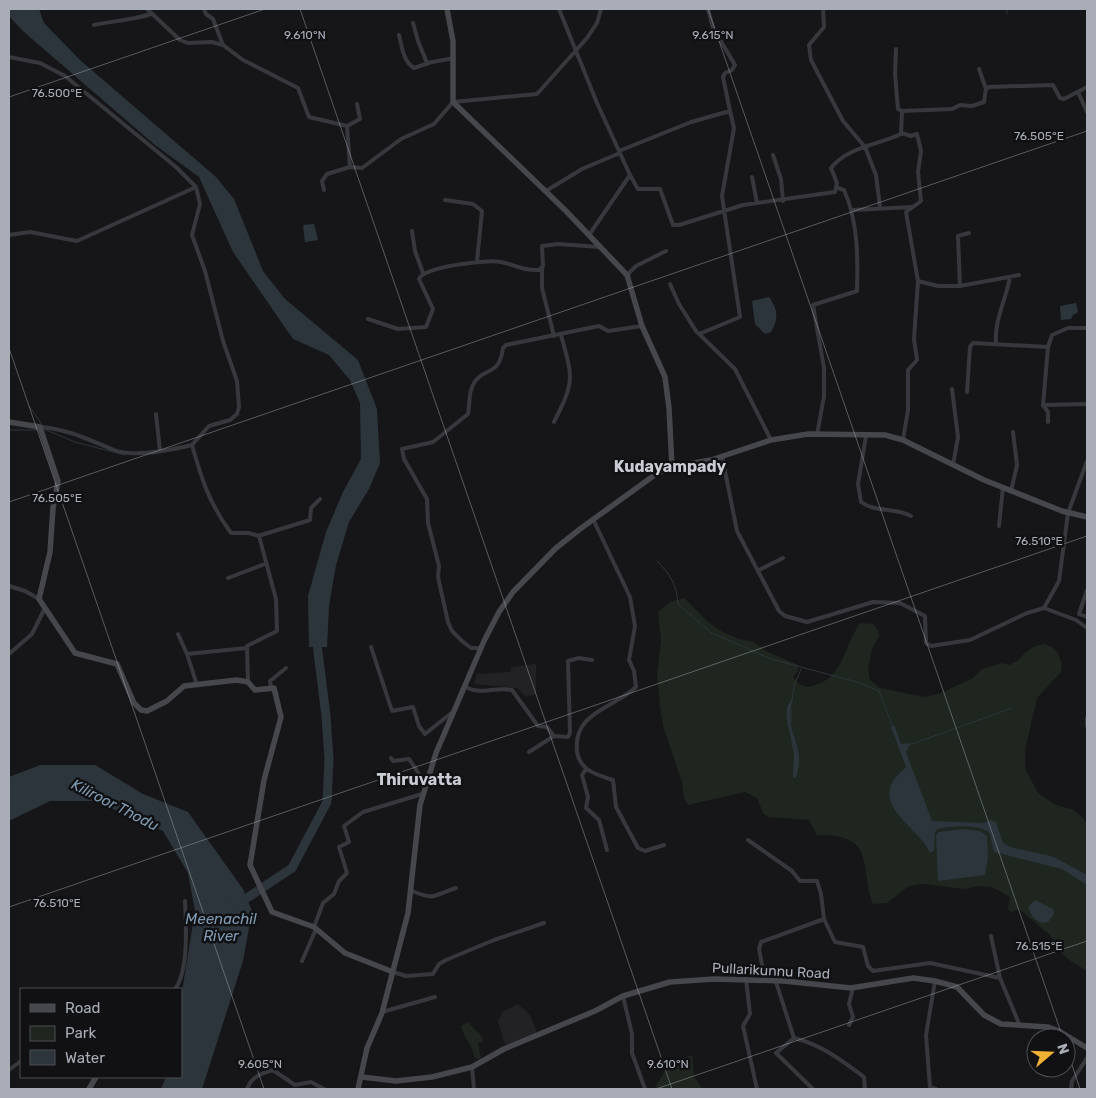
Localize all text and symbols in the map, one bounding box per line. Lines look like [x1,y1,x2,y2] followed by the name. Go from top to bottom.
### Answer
[284,28,326,42] text: 9.610°N
[692,28,734,42] text: 9.615°N
[32,86,82,100] text: 76.500°E
[1014,129,1064,143] text: 76.505°E
[614,457,727,476] district label: Kudayampady
[32,491,82,505] text: 76.505°E
[1015,534,1063,548] text: 76.510°E
[376,770,462,789] district label: Thiruvatta
[68,775,162,835] water label: Kiliroor Thodu
[33,896,81,910] text: 76.510°E
[185,910,257,945] water label: Meenachil River
[1015,939,1063,953] text: 76.515°E
[711,959,831,983] street label: Pullarikunnu Road
[20,988,182,1078] legend
[65,999,101,1017] text: Road
[65,1024,96,1042] text: Park
[1026,1028,1076,1078] north arrow
[1053,1041,1072,1056] text: N
[65,1049,105,1067] text: Water
[238,1057,282,1071] text: 9.605°N
[647,1057,689,1071] text: 9.610°N

